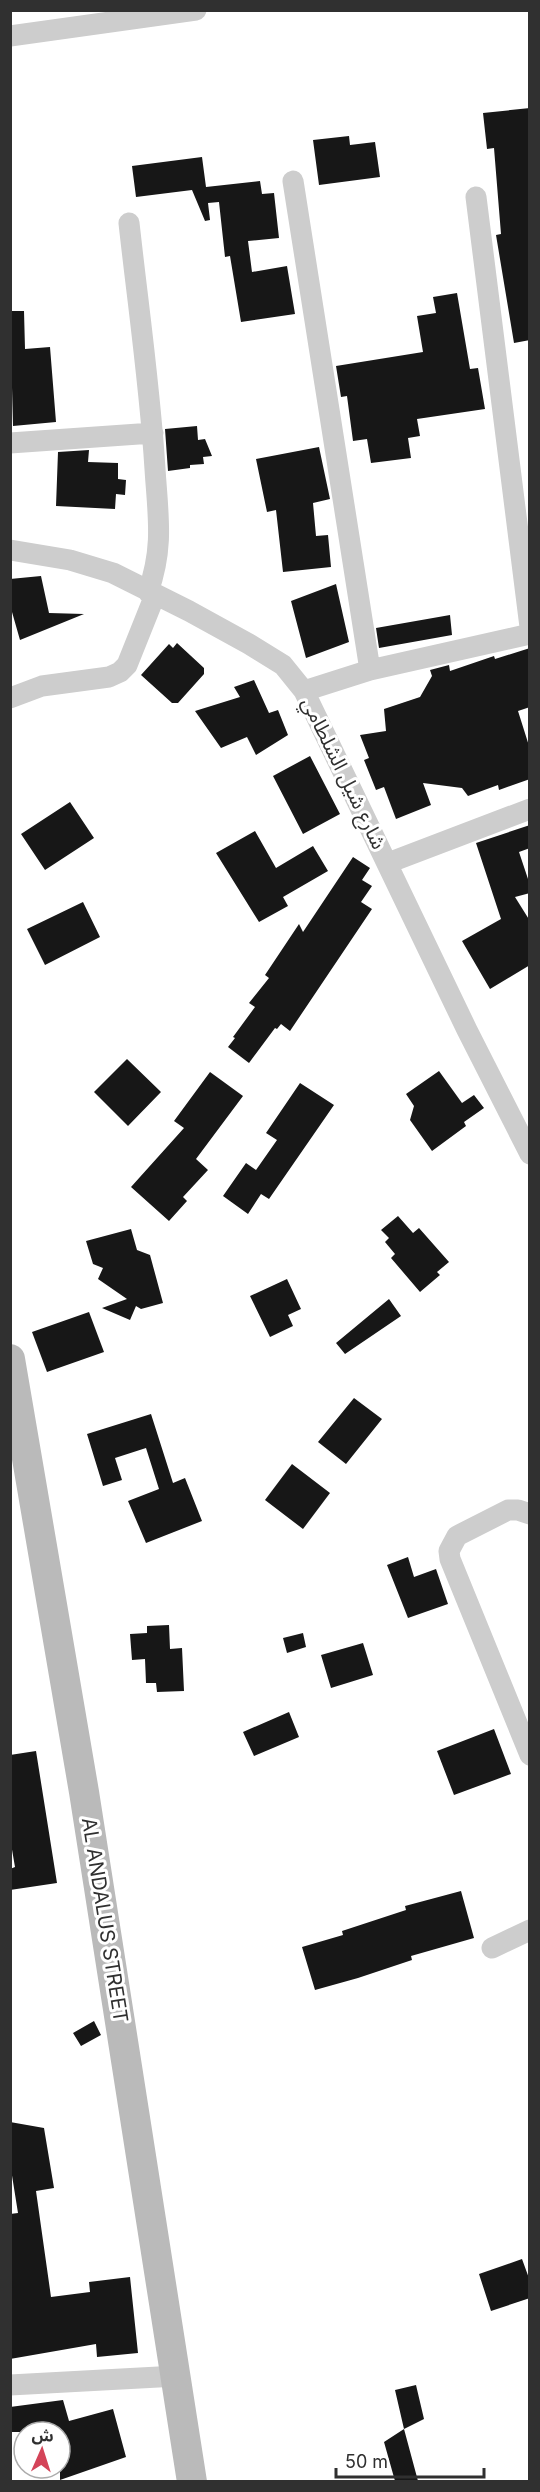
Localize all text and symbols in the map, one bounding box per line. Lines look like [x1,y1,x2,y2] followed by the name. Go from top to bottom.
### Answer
[294,693,391,855] street label: شارع شيل الشلطامي
[77,1816,133,2024] street label: AL ANDALUS STREET
[12,2420,72,2480] north arrow
[31,2424,54,2446] text: ش
[336,2441,484,2479] scale bar
[345,2451,388,2472] text: 50 m

